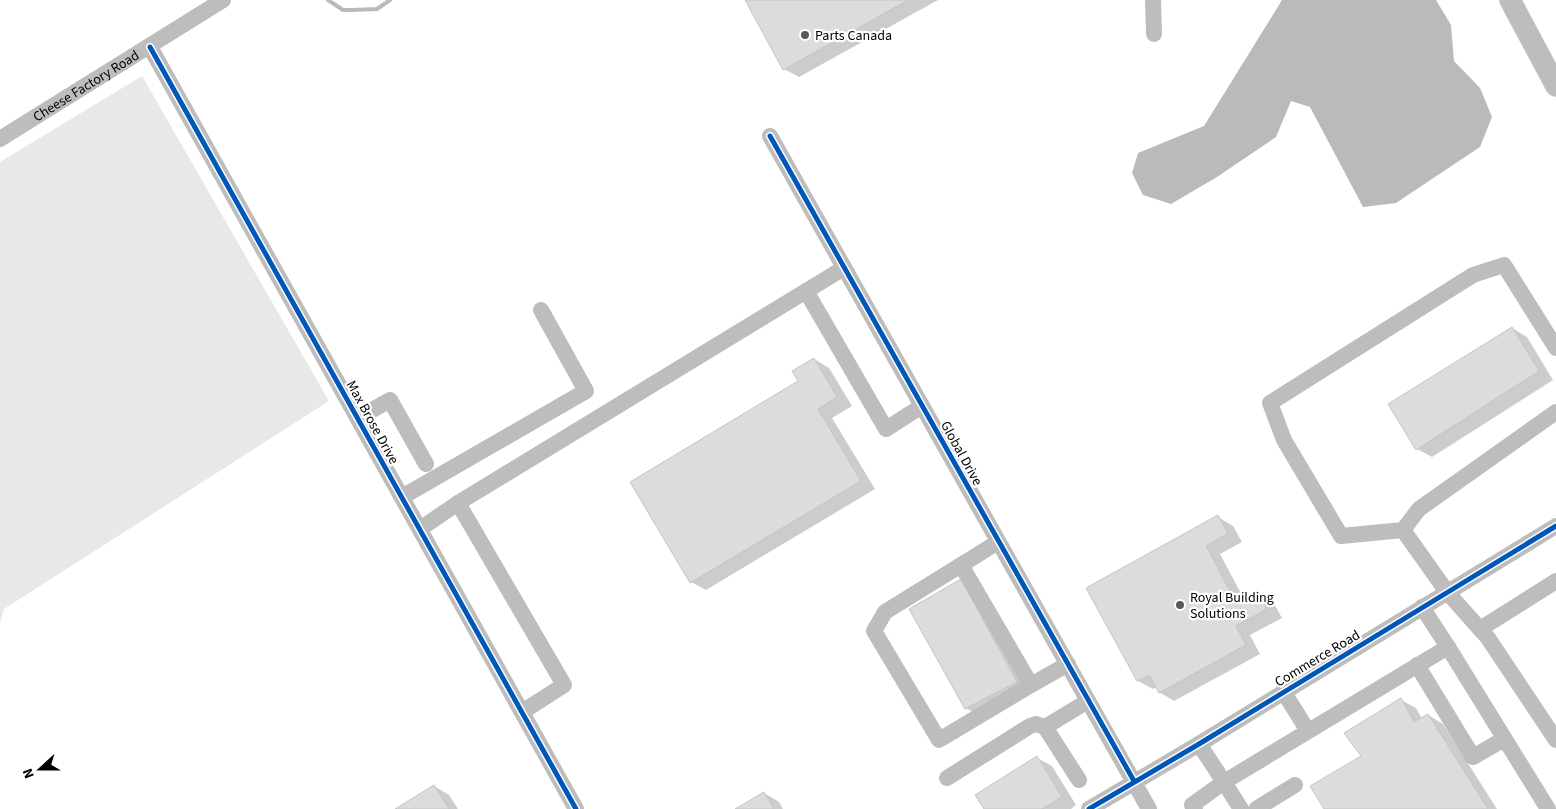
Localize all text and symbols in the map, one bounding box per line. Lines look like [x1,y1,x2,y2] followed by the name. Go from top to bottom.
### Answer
[815,26,892,46] place label: Parts Canada
[799,29,811,41] marker: Parts Canada
[29,46,143,127] street label: Cheese Factory Road
[341,377,403,468] street label: Max Brose Drive
[935,418,987,489] street label: Global Drive
[1190,588,1274,624] place label: Royal Building Solutions
[1174,599,1186,611] marker: Royal Building Solutions
[1271,625,1364,692] street label: Commerce Road
[15,744,65,794] north arrow
[18,765,40,781] text: N

